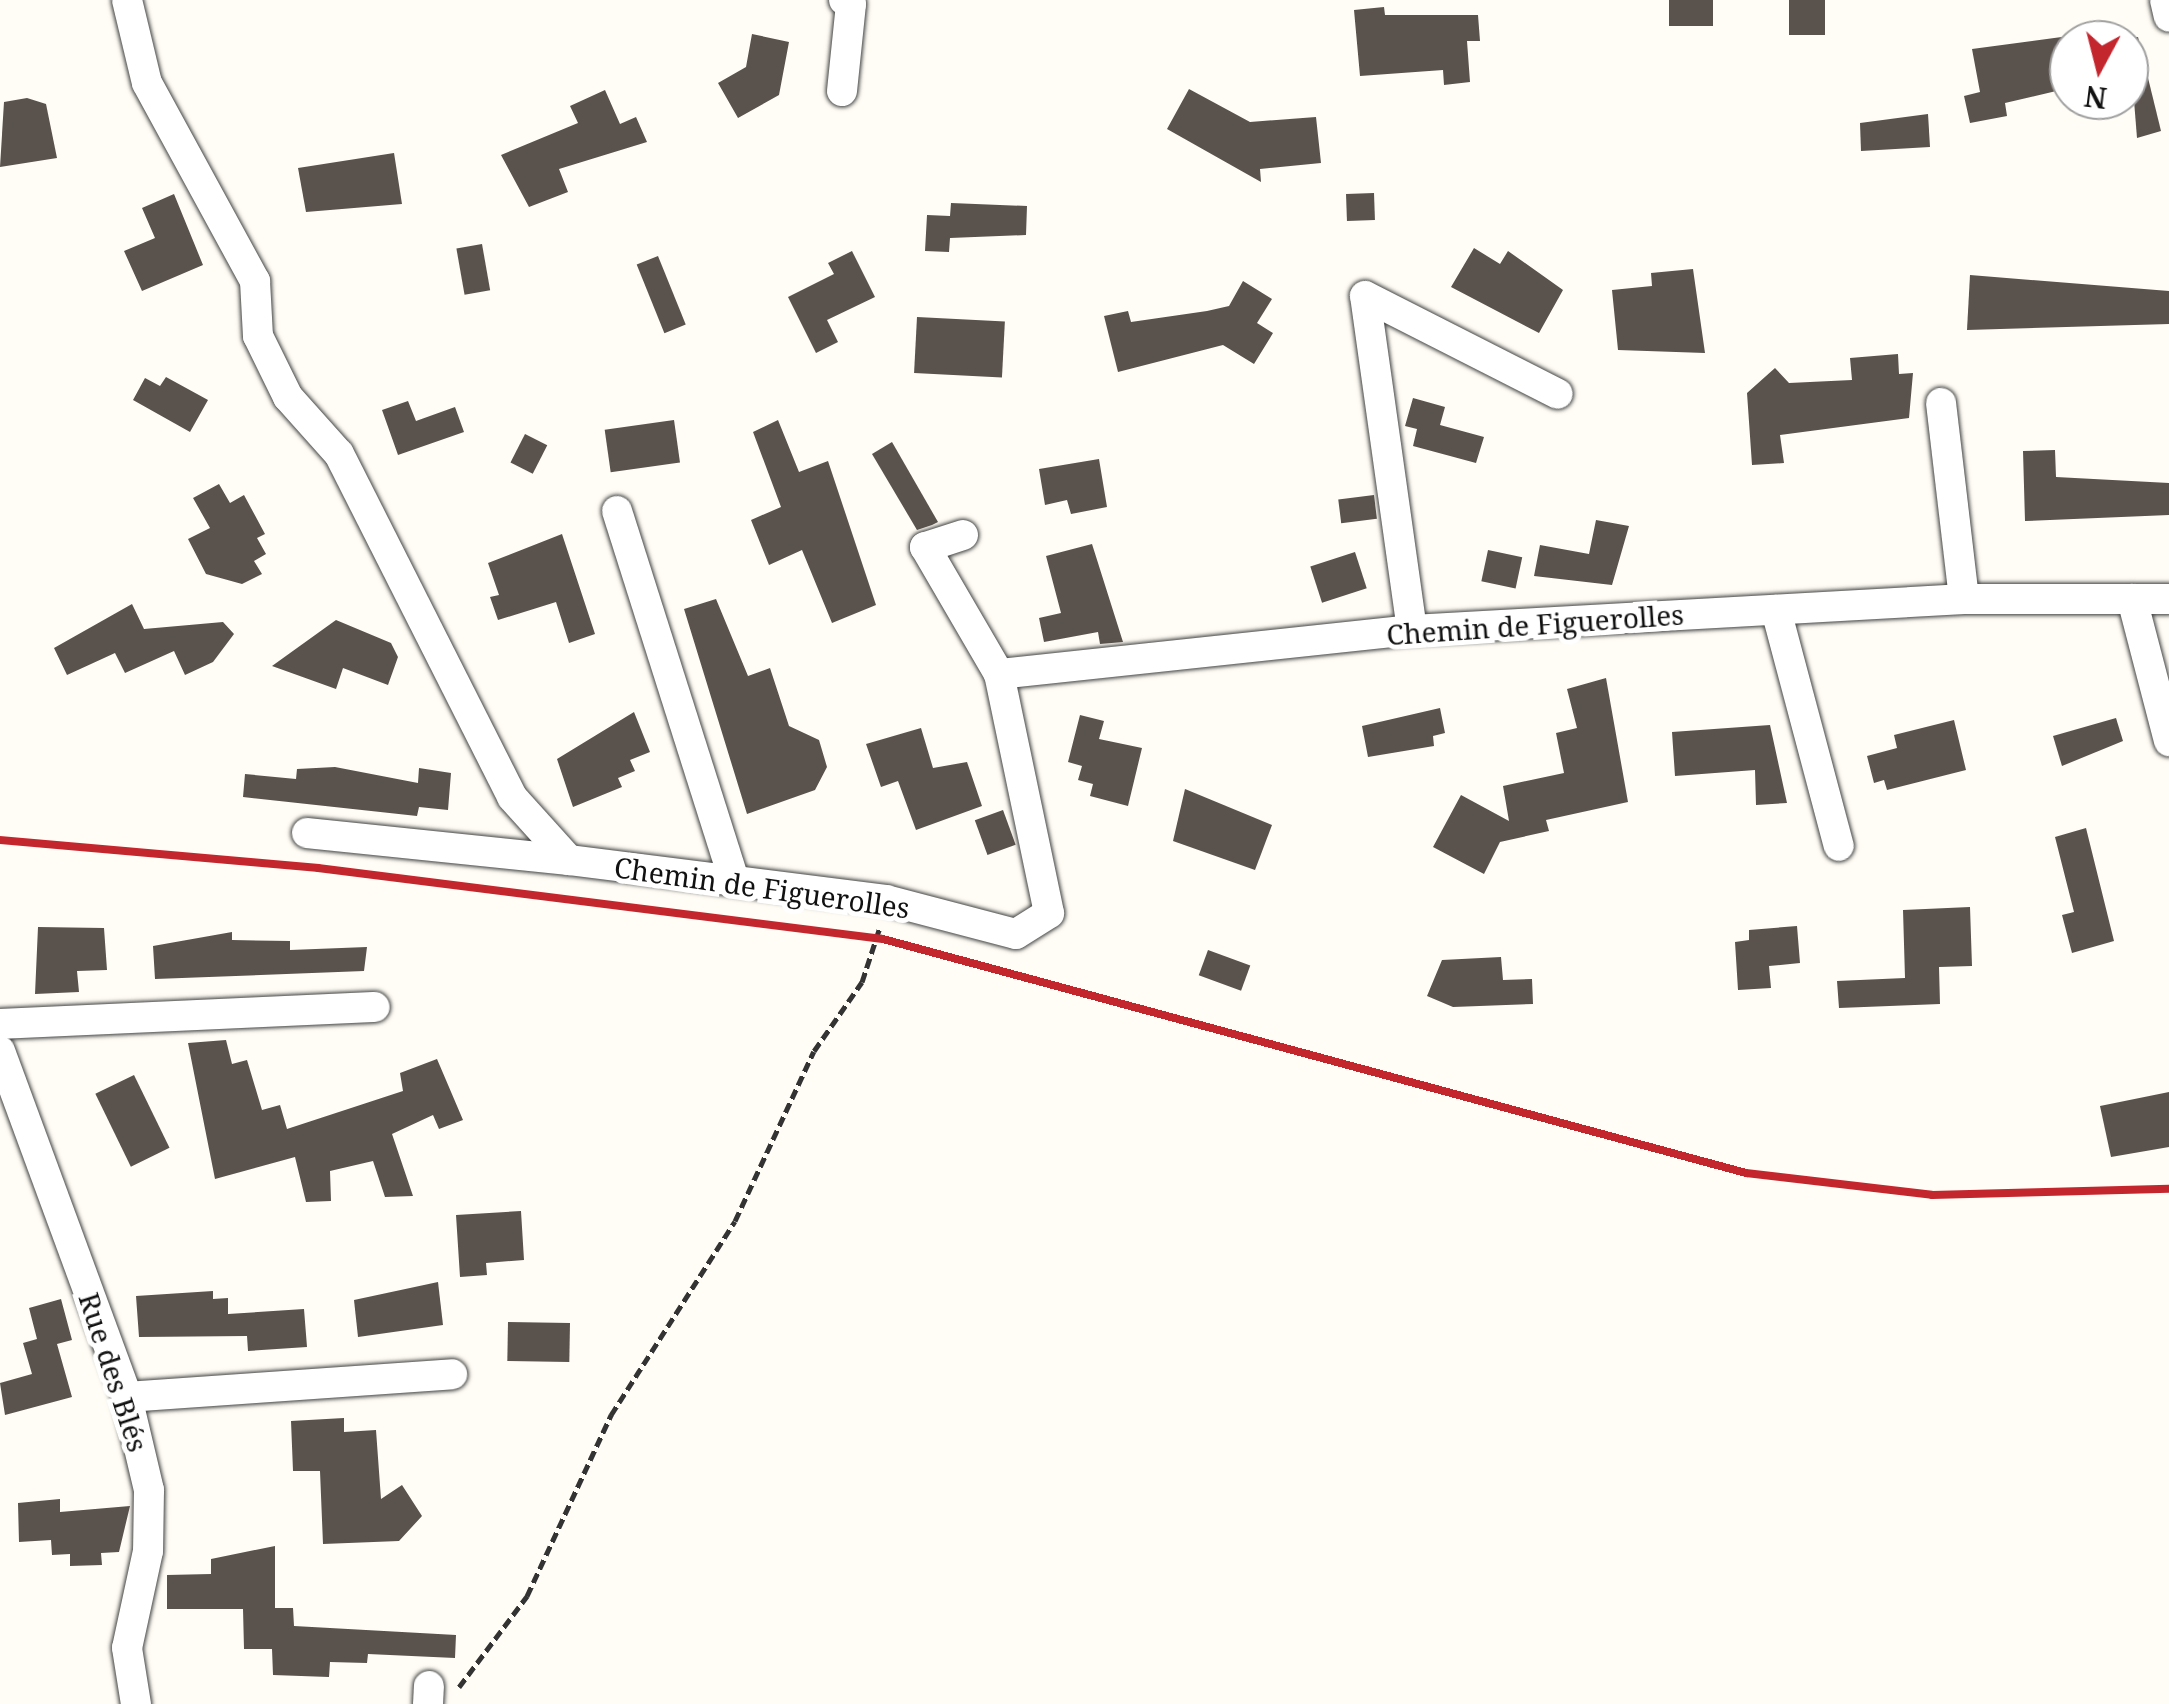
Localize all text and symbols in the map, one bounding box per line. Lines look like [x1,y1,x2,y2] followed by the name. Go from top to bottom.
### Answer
[2049,20,2149,120] north arrow
[2082,78,2109,118] text: N
[1385,597,1685,651] street label: Chemin de Figuerolles
[612,850,912,924] street label: Chemin de Figuerolles
[73,1288,155,1456] street label: Rue des Blés

